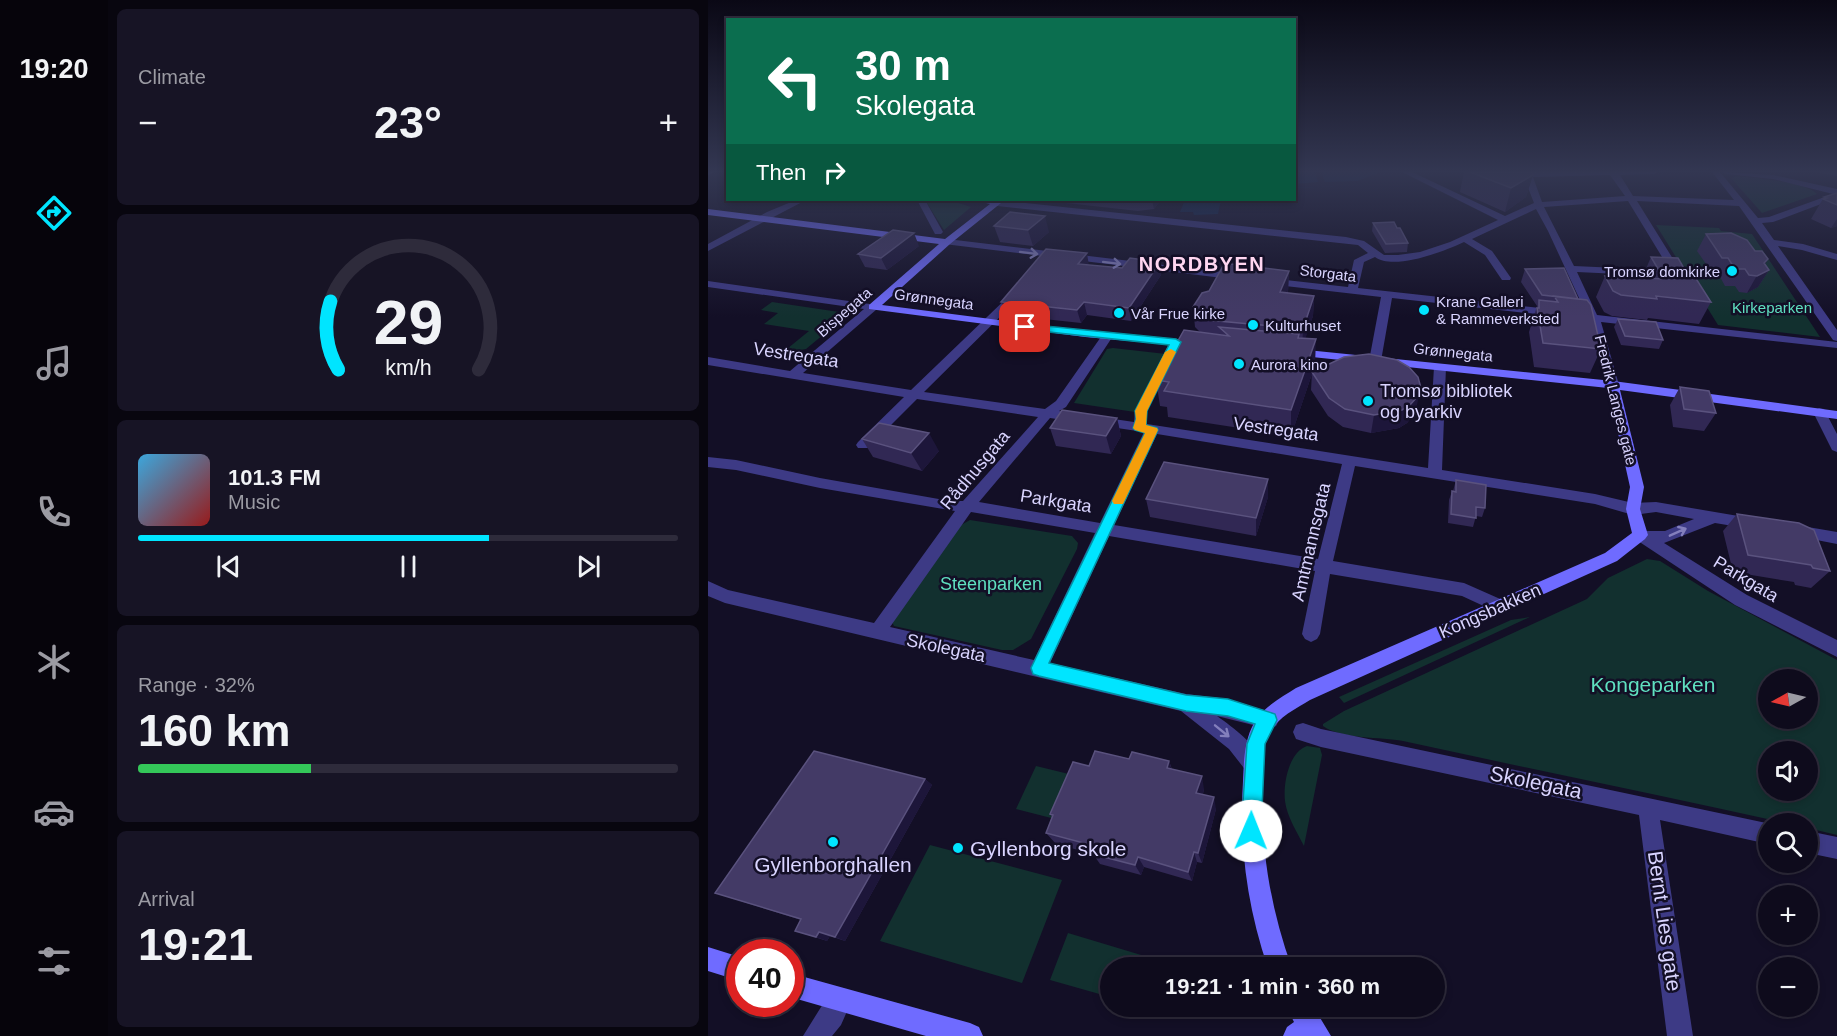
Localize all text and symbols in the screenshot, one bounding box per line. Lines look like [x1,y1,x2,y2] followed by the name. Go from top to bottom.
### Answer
[756,42,834,120] icon: left
[855,42,951,89] text: 30 m
[19,54,89,84] text: 19:20
[138,66,206,88] text: Climate
[855,91,975,121] text: Skolegata
[374,97,442,148] text: 23°
[138,104,157,141] text: −
[659,104,678,141] text: +
[818,156,851,189] icon: right
[756,160,806,185] text: Then
[33,192,75,234] icon: directions
[1019,247,1039,258] one-way arrow
[1139,253,1265,275] district label: NORDBYEN
[1102,257,1122,268] one-way arrow
[1299,261,1358,285] street label: Storgata
[1604,263,1720,280] place label: Tromsø domkirke
[1725,264,1739,278] marker: Tromsø domkirke
[813,283,875,340] street label: Bispegata
[893,285,975,313] street label: Grønnegata
[373,288,443,357] text: 29
[1436,293,1559,327] place label: Krane Galleri & Rammeverksted
[1732,299,1812,316] park label: Kirkeparken
[999,301,1050,352] pin
[1417,303,1431,317] marker: Krane Galleri & Rammeverksted
[1131,305,1225,322] place label: Vår Frue kirke
[1112,306,1126,320] marker: Vår Frue kirke
[1008,310,1041,343] icon: arrive
[1265,317,1342,334] place label: Kulturhuset
[1246,318,1260,332] marker: Kulturhuset
[1592,333,1640,467] street label: Fredrik Langes gate
[752,338,841,372] street label: Vestregata
[1412,339,1494,365] street label: Grønnegata
[33,342,75,384] icon: music
[385,356,431,380] text: km/h
[1251,356,1328,373] place label: Aurora kino
[1232,357,1246,371] marker: Aurora kino
[1380,381,1513,422] place label: Tromsø bibliotek og byarkiv
[1361,394,1375,408] marker: Tromsø bibliotek og byarkiv
[1232,413,1321,445] street label: Vestregata
[936,426,1014,514] street label: Rådhusgata
[228,465,321,490] text: 101.3 FM
[1288,480,1335,603] street label: Amtmannsgata
[1019,485,1094,517] street label: Parkgata
[33,491,75,533] icon: phone
[228,491,280,513] text: Music
[1668,526,1686,537] one-way arrow
[212,550,245,583] icon: previous
[392,550,425,583] icon: pause
[572,550,605,583] icon: next
[1710,552,1783,607] street label: Parkgata
[940,574,1042,594] park label: Steenparken
[1436,580,1544,642] street label: Kongsbakken
[905,630,988,666] street label: Skolegata
[33,641,75,683] icon: climate
[1758,669,1818,729] north arrow
[1758,669,1818,1017] map controls
[1591,673,1715,696] park label: Kongeparken
[138,674,255,696] text: Range · 32%
[138,705,291,756] text: 160 km
[1214,725,1230,738] one-way arrow
[1758,741,1818,801] button: sound
[1488,761,1584,803] street label: Skolegata
[33,791,75,833] icon: car
[1219,799,1283,863] position arrow
[1758,813,1818,873] button: search
[826,835,840,849] marker: Gyllenborghallen
[970,837,1126,860] place label: Gyllenborg skole
[951,841,965,855] marker: Gyllenborg skole
[1644,849,1686,993] street label: Bernt Lies gate
[754,853,912,876] place label: Gyllenborghallen
[1758,885,1818,945] button: +
[138,888,195,910] text: Arrival
[138,919,253,970] text: 19:21
[726,939,804,1017] speed limit sign: 40
[33,940,75,982] icon: filters
[1758,957,1818,1017] button: −
[1165,974,1380,999] text: 19:21 · 1 min · 360 m

